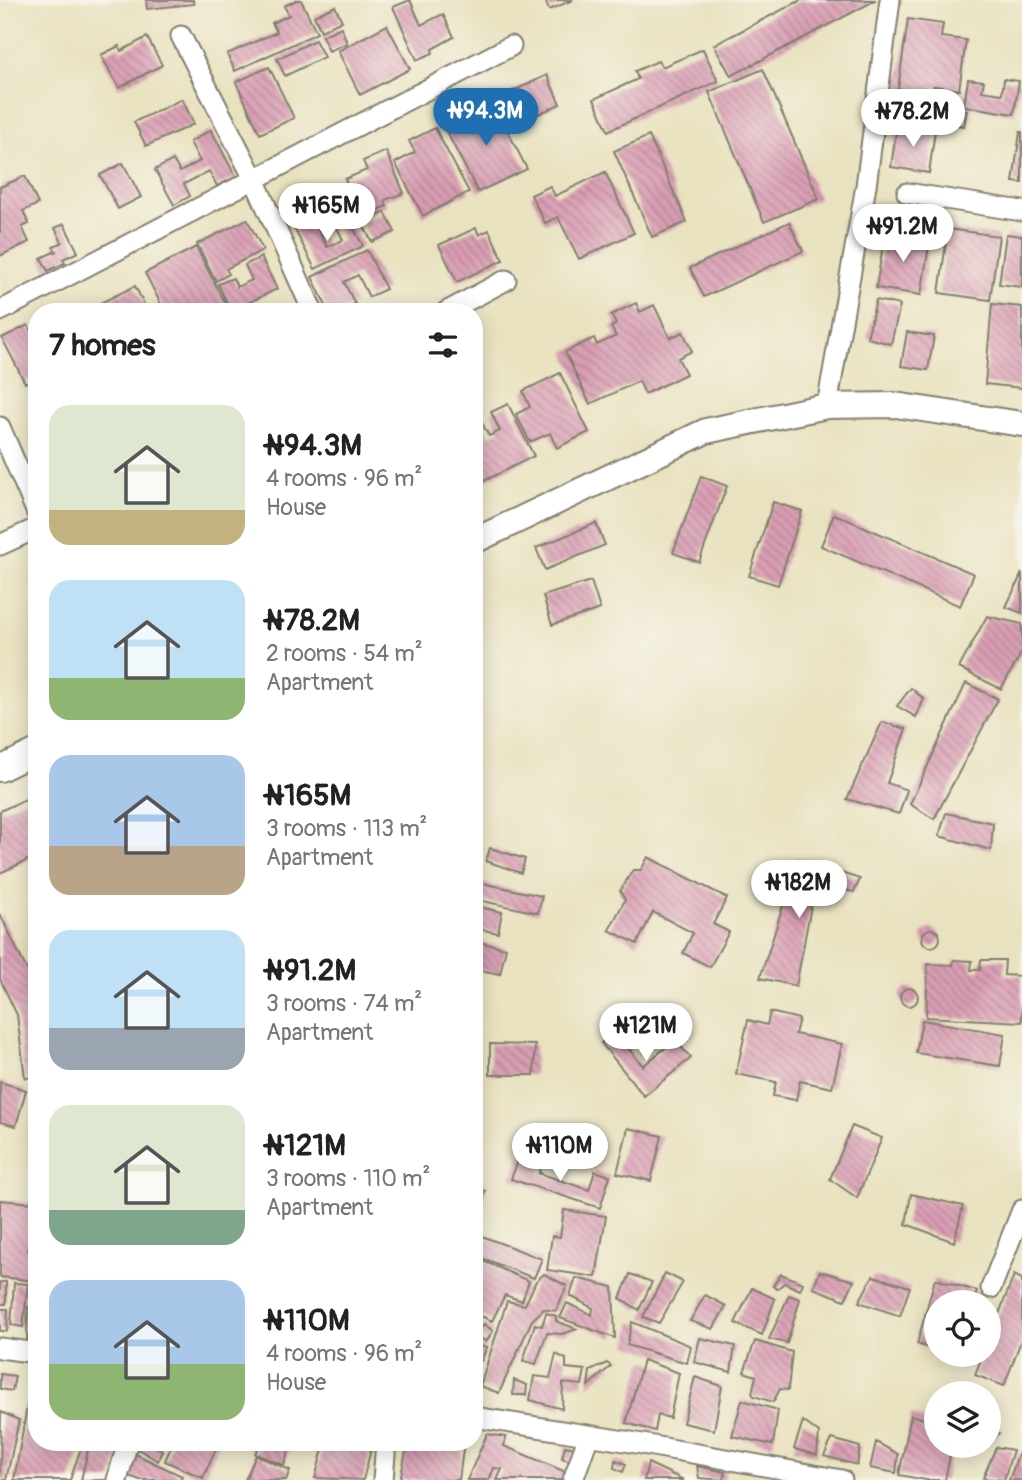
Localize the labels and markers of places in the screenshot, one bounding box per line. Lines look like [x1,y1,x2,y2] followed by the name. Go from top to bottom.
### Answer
[429,88,543,148] pin: ₦94.3M
[856,90,970,149] pin: ₦78.2M
[278,184,376,243] pin: ₦165M
[846,204,960,264] pin: ₦91.2M
[750,860,848,920] pin: ₦182M
[597,1004,695,1063] pin: ₦121M
[511,1124,609,1183] pin: ₦110M

